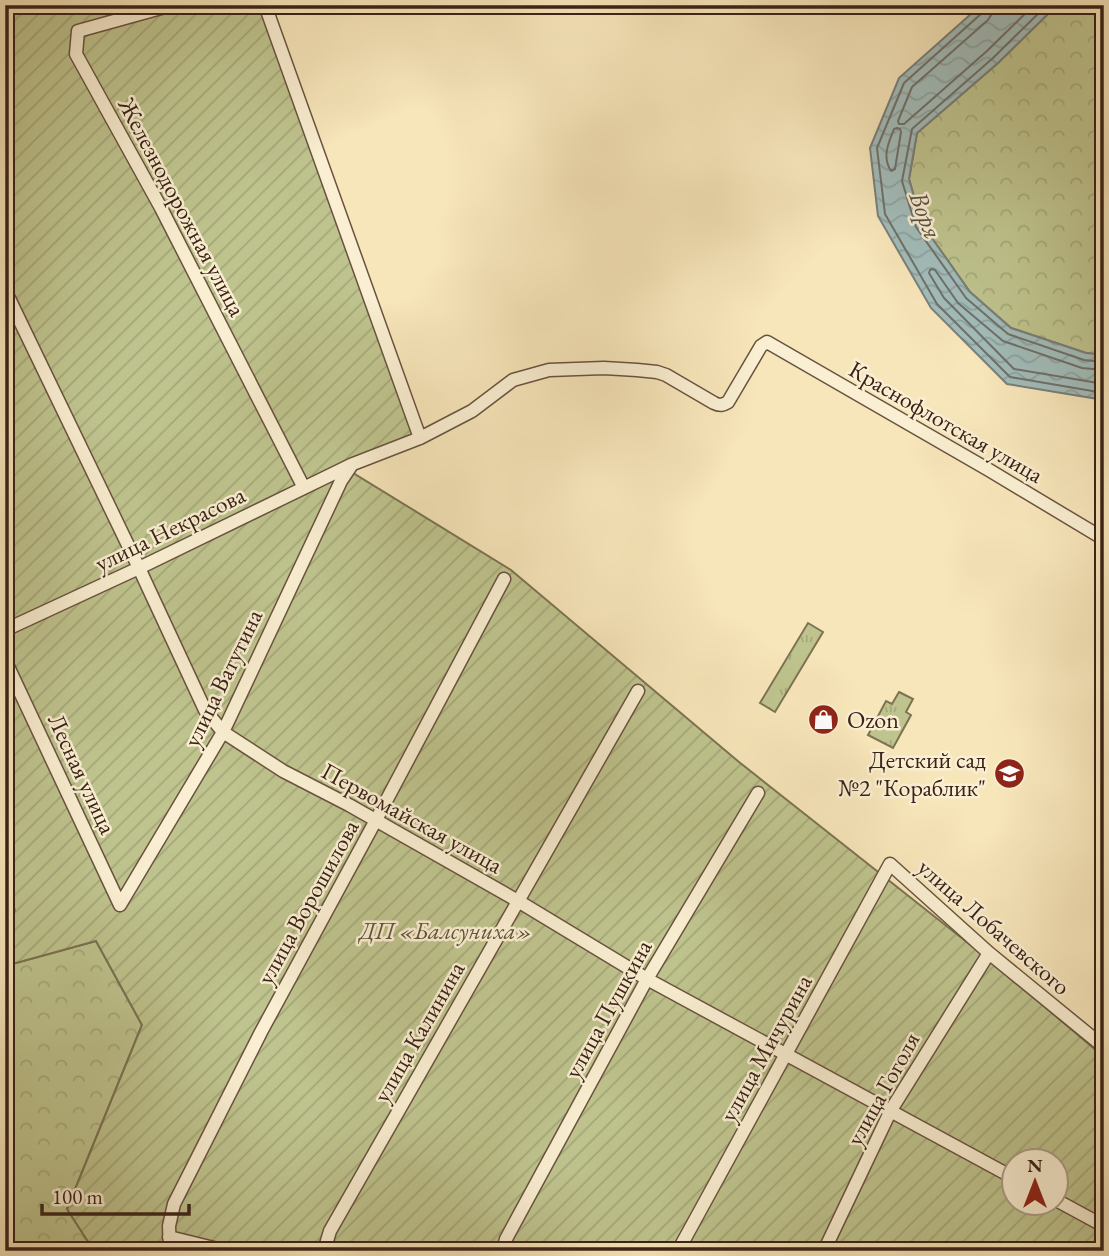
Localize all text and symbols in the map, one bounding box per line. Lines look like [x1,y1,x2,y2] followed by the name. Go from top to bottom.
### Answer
[111,91,253,322] street label: Железнодорожная улица
[901,185,951,244] water label: Воря
[843,353,1049,490] street label: Краснофлотская улица
[89,479,250,578] street label: улица Некрасова
[176,603,269,752] street label: улица Ватутина
[807,703,841,737] shop icon: Ozon
[847,704,899,735] place label: Ozon
[41,709,124,839] street label: Лесная улица
[838,744,986,803] place label: Детский сад №2 "Кораблик"
[316,755,509,880] street label: Первомайская улица
[992,757,1026,791] school or university icon: Детский сад №2 "Кораблик"
[249,814,366,990] street label: улица Ворошилова
[911,852,1077,1002] street label: улица Лобачевского
[358,915,532,946] park label: ДП «Балсуниха»
[557,934,659,1084] street label: улица Пушкина
[366,955,472,1108] street label: улица Калинина
[712,968,819,1127] street label: улица Мичурина
[839,1026,927,1151] street label: улица Гоголя
[1000,1148,1070,1218] north arrow
[1027,1153,1043,1178] text: N
[42,1172,189,1216] scale bar
[52,1183,103,1210] text: 100 m

